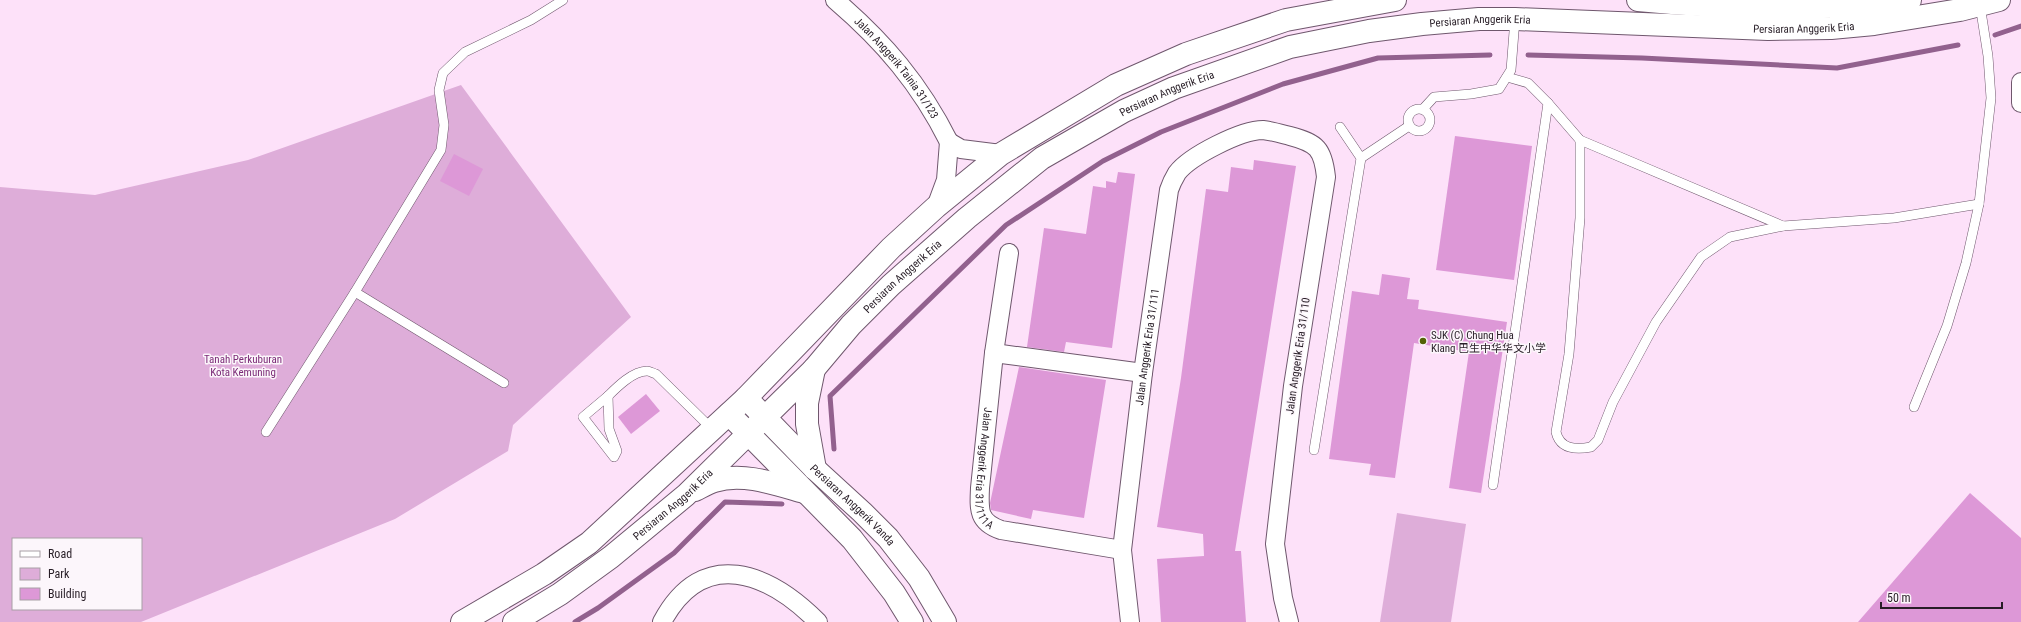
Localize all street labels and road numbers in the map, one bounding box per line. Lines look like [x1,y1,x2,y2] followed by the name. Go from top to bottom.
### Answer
[1429,12,1531,30] street label: Persiaran Anggerik Eria
[852,14,941,121] street label: Jalan Anggerik Tainia 31/123
[1753,19,1855,36] street label: Persiaran Anggerik Eria
[1117,68,1216,119] street label: Persiaran Anggerik Eria
[861,237,944,315] street label: Persiaran Anggerik Eria
[1133,288,1161,406] street label: Jalan Anggerik Eria 31/111
[1283,297,1313,415] street label: Jalan Anggerik Eria 31/110
[973,407,997,532] street label: Jalan Anggerik Eria 31/111A
[808,462,898,548] street label: Persiaran Anggerik Vanda
[630,466,715,543] street label: Persiaran Anggerik Eria

